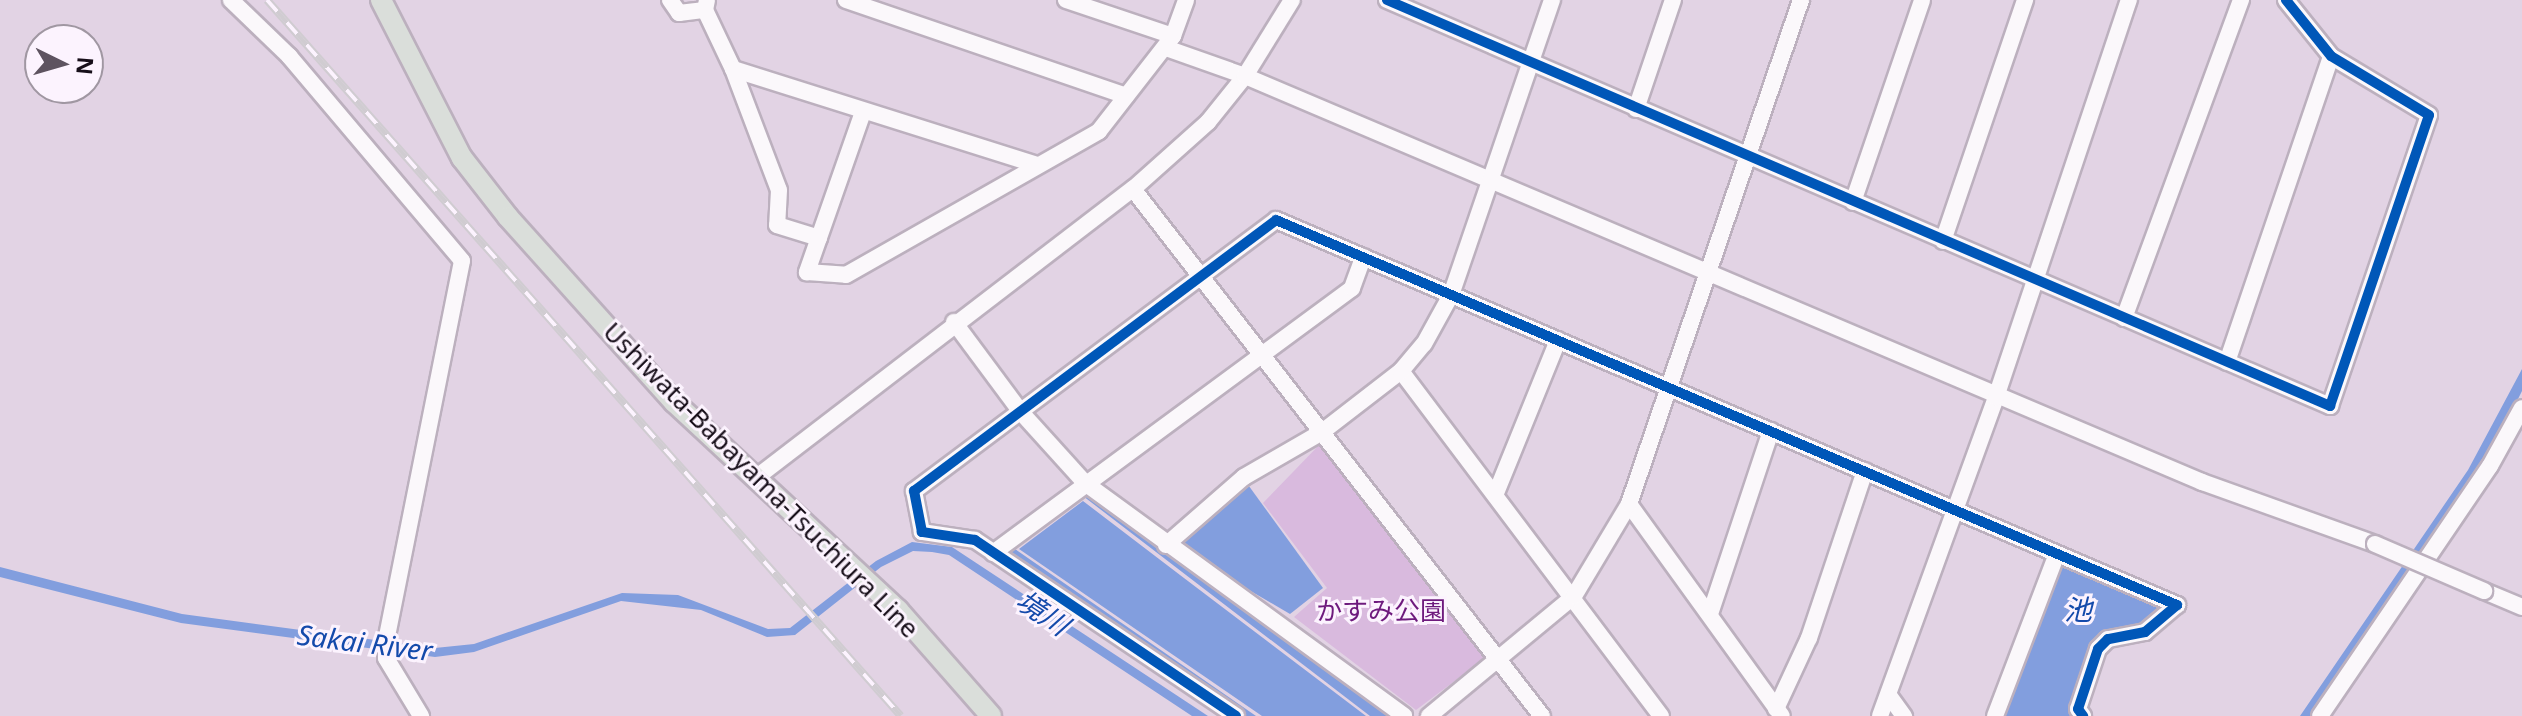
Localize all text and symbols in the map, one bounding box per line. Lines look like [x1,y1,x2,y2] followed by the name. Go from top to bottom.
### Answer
[24,24,104,104] north arrow
[70,56,102,76] text: N
[597,316,925,644] street label: Ushiwata-Babayama-Tsuchiura Line
[1010,582,1076,642] water label: 境川
[2064,592,2092,626] water label: 池
[1316,595,1446,627] park label: かすみ公園
[296,617,434,667] water label: Sakai River

